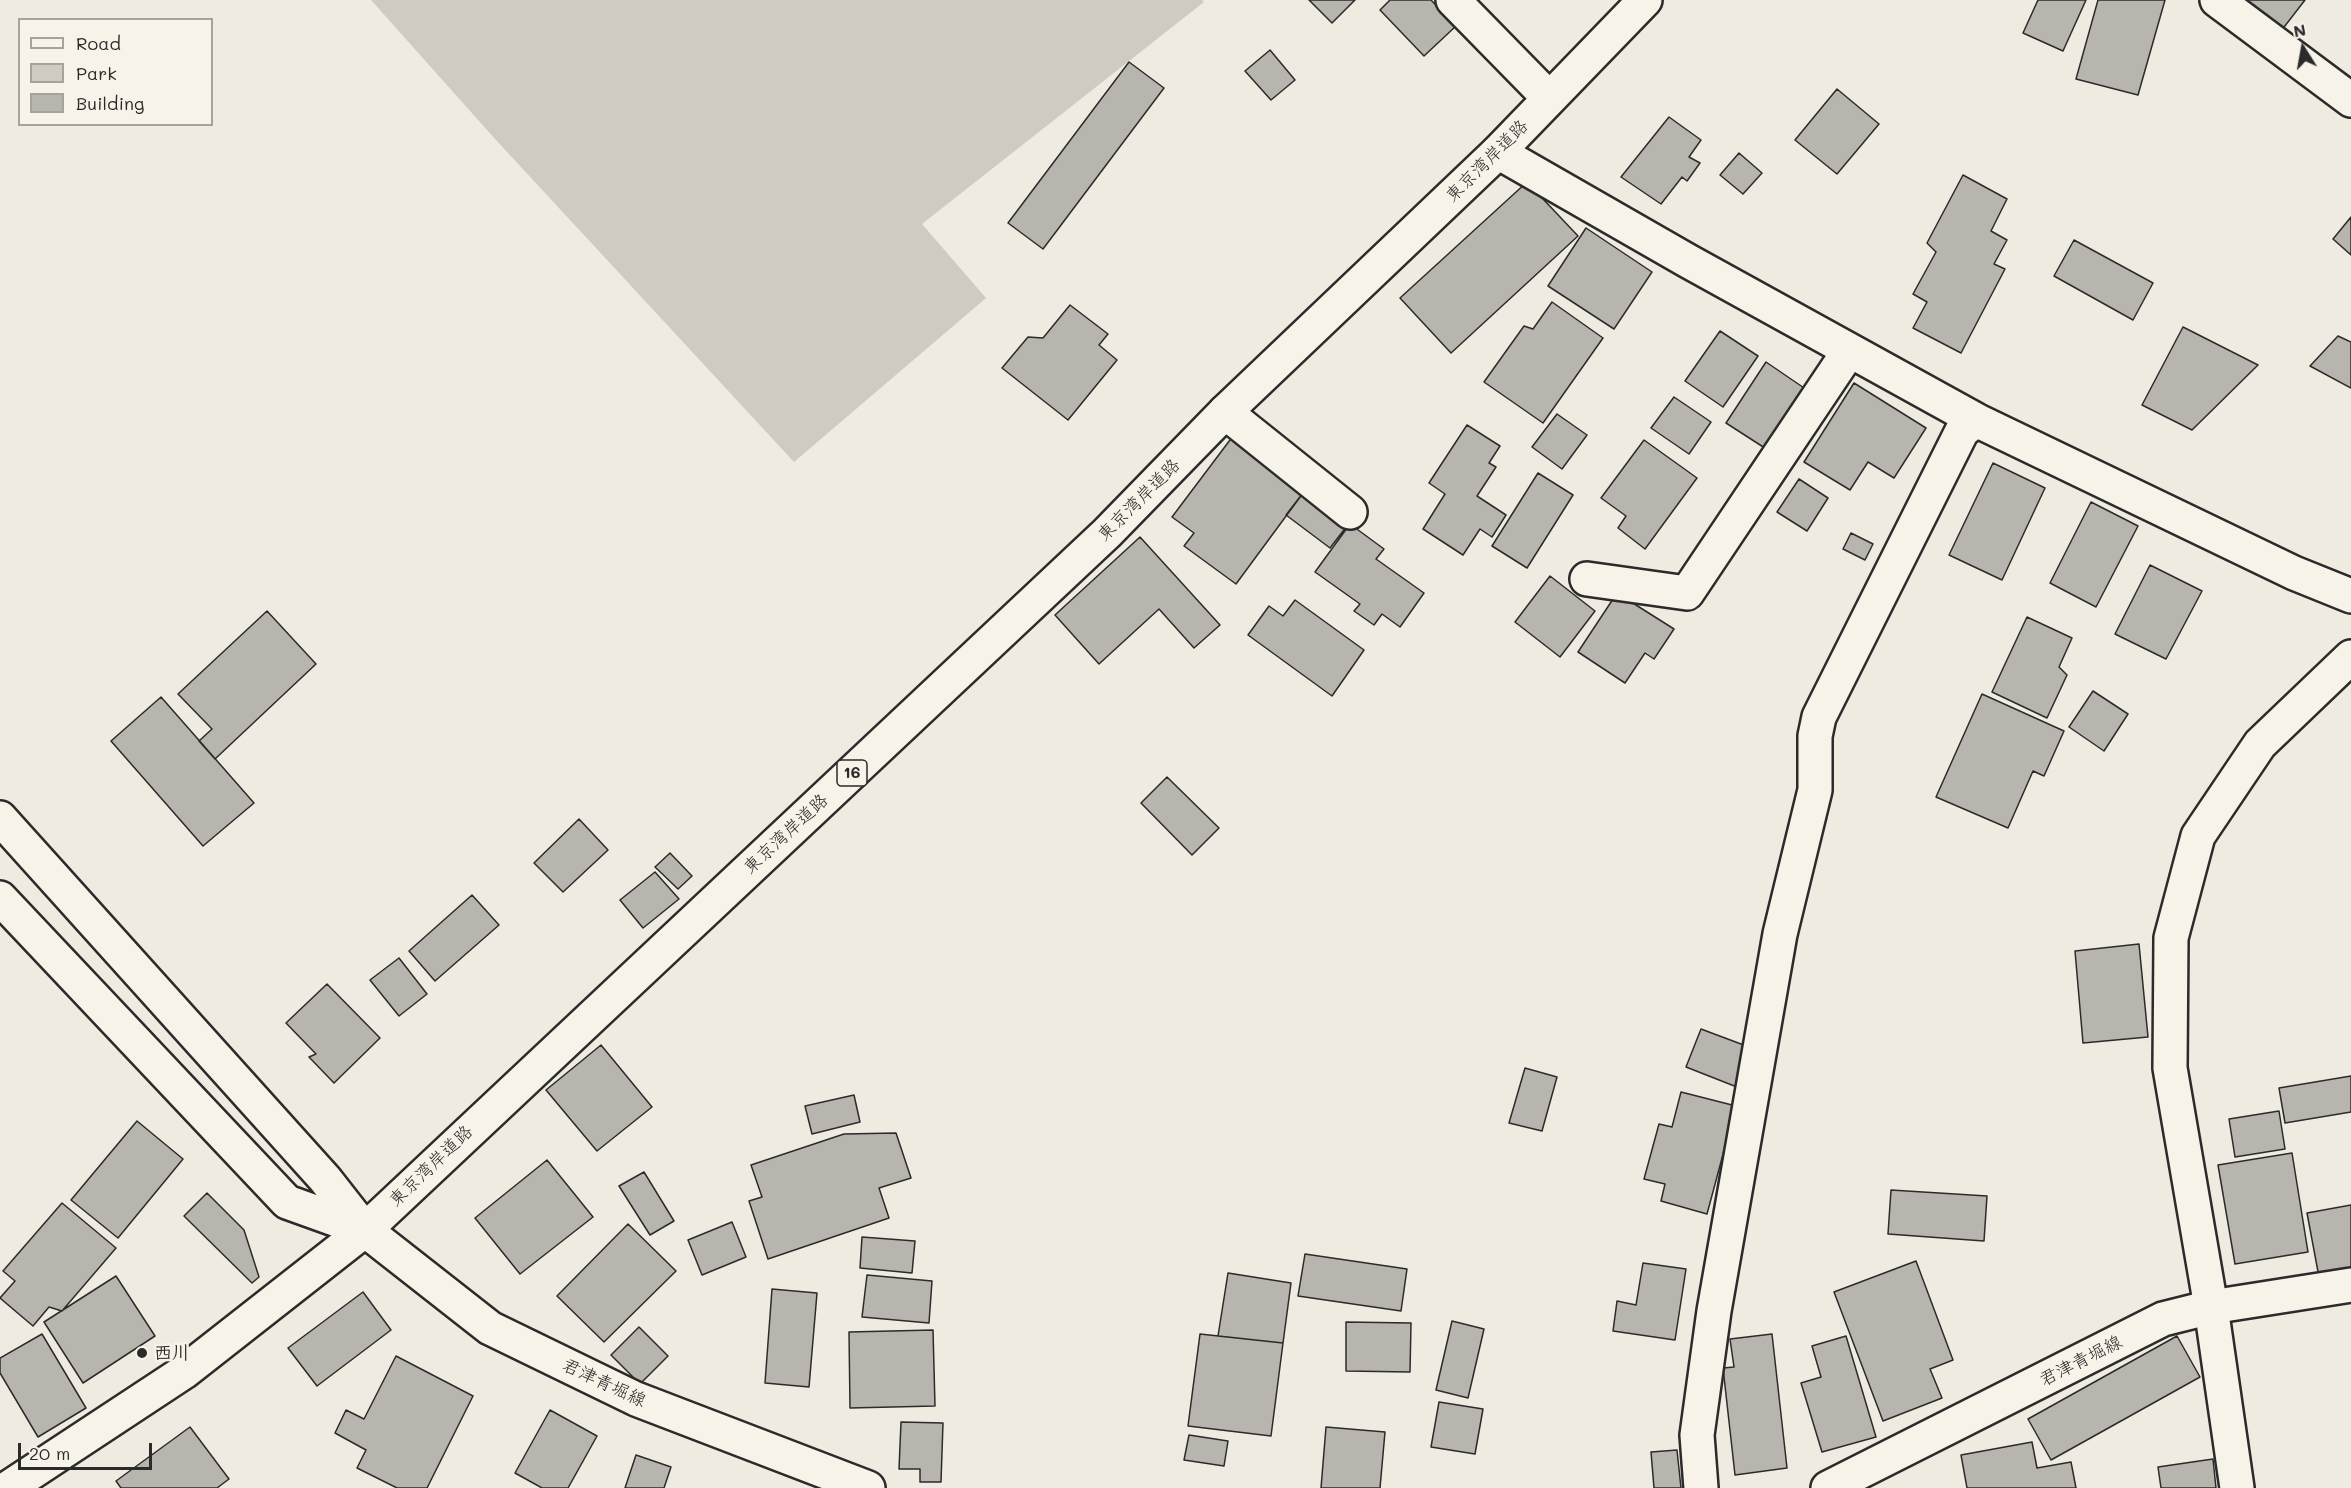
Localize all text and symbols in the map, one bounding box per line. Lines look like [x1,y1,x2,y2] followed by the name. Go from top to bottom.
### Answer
[18,18,213,126] legend
[2273,18,2333,78] north arrow
[2292,18,2307,41] text: N
[76,31,121,55] text: Road
[76,61,117,85] text: Park
[76,91,144,115] text: Building
[1441,115,1533,207] street label: 東京湾岸道路
[1093,454,1185,546] street label: 東京湾岸道路
[837,760,867,786] road number: 16
[739,789,833,879] street label: 東京湾岸道路
[385,1121,477,1211] street label: 東京湾岸道路
[2036,1331,2126,1391] street label: 君津青堀線
[154,1342,190,1364] place label: 西川
[135,1346,149,1360] marker: 西川
[559,1354,649,1412] street label: 君津青堀線
[21,1431,154,1469] scale bar
[29,1441,70,1465] text: 20 m

